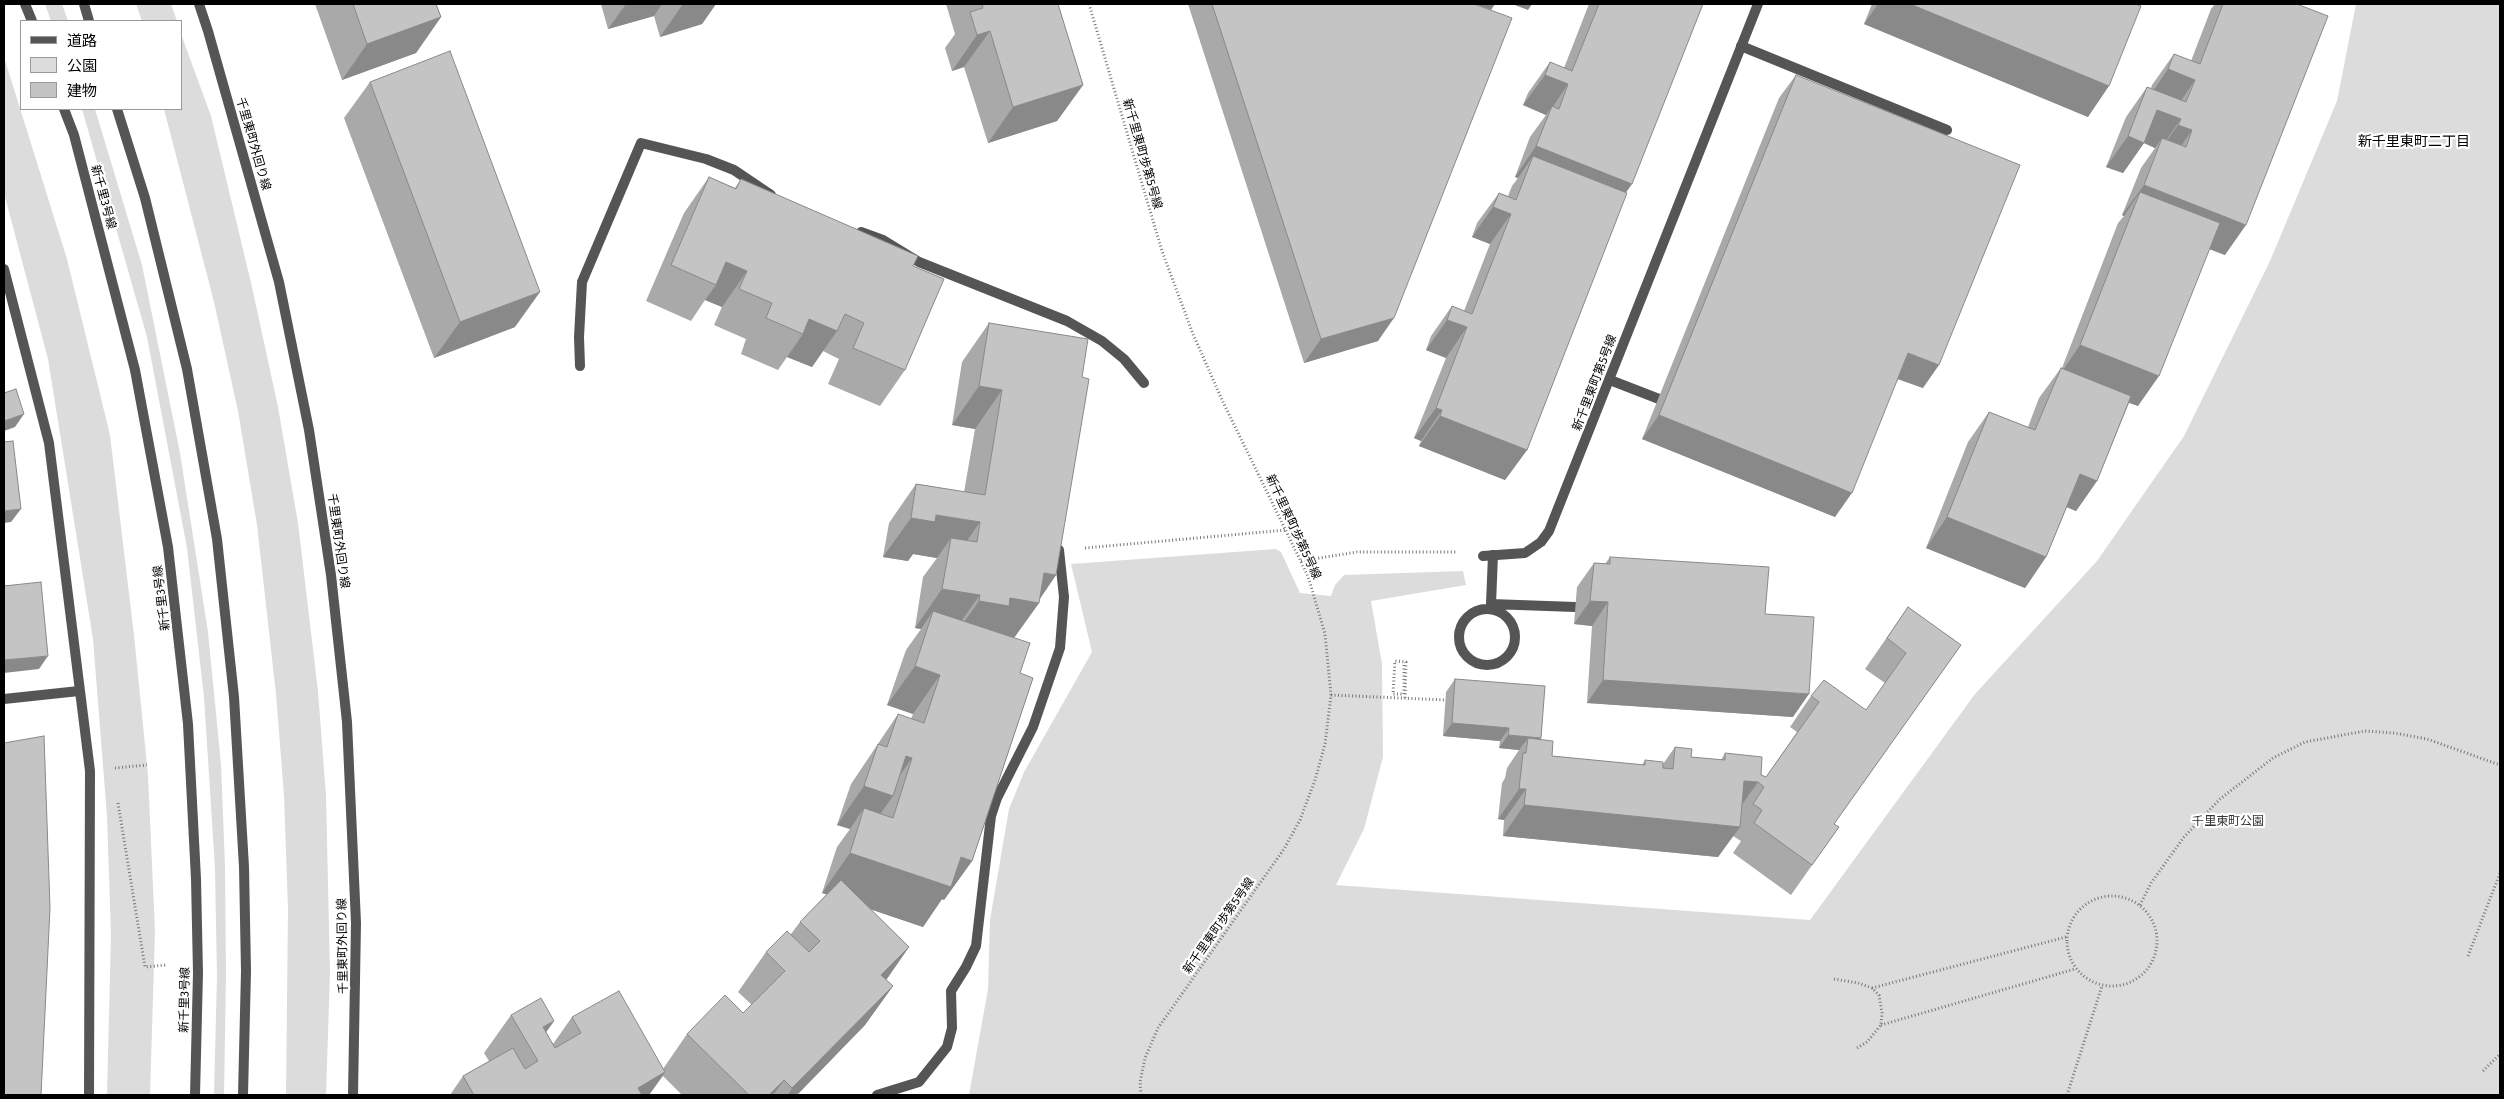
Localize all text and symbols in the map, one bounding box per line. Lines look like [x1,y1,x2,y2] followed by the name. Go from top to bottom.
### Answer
[20,20,182,110] legend
[67,32,97,50] text: 道路
[67,57,97,75] text: 公園
[67,82,97,100] text: 建物
[233,96,273,192] street label: 千里東町外回り線
[1119,97,1165,211] street label: 新千里東町歩第5号線
[2358,134,2470,150] district label: 新千里東町二丁目
[88,163,118,231] street label: 新千里3号線
[1570,333,1620,433] street label: 新千里東町第5号線
[1262,472,1324,582] street label: 新千里東町歩第5号線
[324,492,352,590] street label: 千里東町外回り線
[151,564,173,632] street label: 新千里3号線
[2192,815,2264,829] park label: 千里東町公園
[1180,875,1258,977] street label: 新千里東町歩第5号線
[335,898,351,994] street label: 千里東町外回り線
[177,967,193,1033] street label: 新千里3号線

